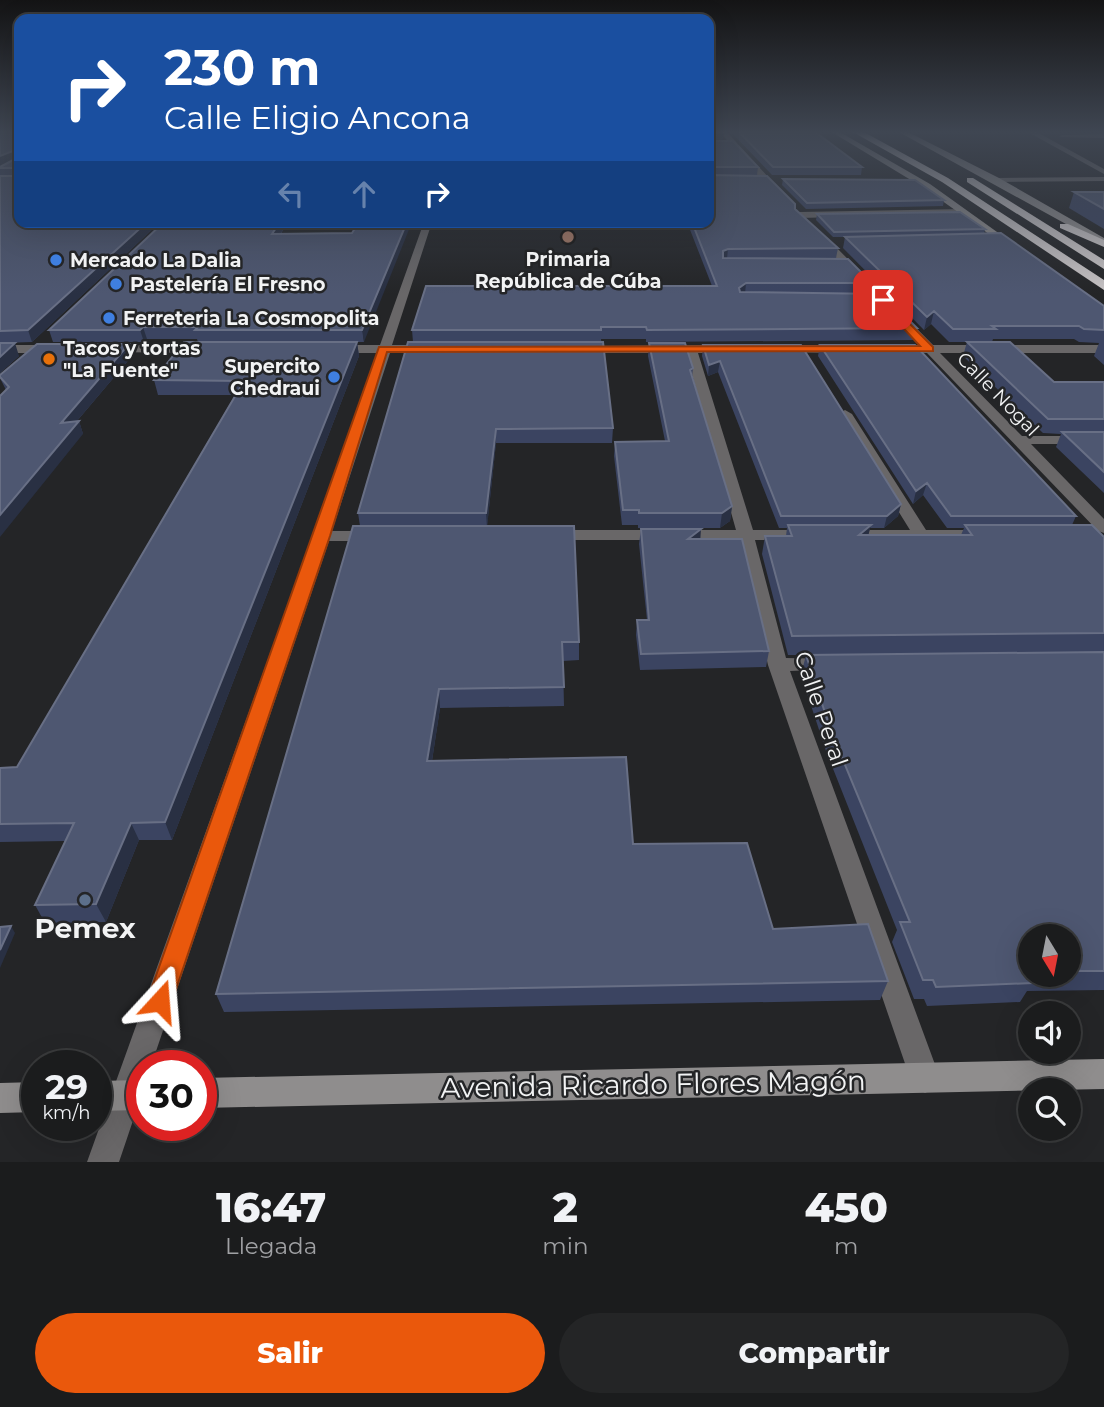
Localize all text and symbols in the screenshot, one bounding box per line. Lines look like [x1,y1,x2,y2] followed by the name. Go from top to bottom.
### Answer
[164,38,320,97] text: 230 m
[49,42,140,133] icon: right
[164,98,471,137] text: Calle Eligio Ancona
[272,175,310,213] icon: left
[345,175,383,213] icon: ahead
[418,175,456,213] icon: right
[560,229,576,245] marker: Primaria República de Cúba
[475,248,661,293] place label: Primaria República de Cúba
[70,249,241,272] place label: Mercado La Dalia
[48,252,64,268] marker: Mercado La Dalia
[853,270,913,330] pin
[130,273,326,296] place label: Pastelería El Fresno
[108,276,124,292] marker: Pastelería El Fresno
[864,281,902,319] icon: arrive
[123,307,380,330] place label: Ferreteria La Cosmopolita
[101,310,117,326] marker: Ferreteria La Cosmopolita
[63,337,200,382] place label: Tacos y tortas "La Fuente"
[952,347,1044,441] street label: Calle Nogal
[41,351,57,367] marker: Tacos y tortas "La Fuente"
[224,355,320,400] place label: Supercito Chedraui
[326,369,342,385] marker: Supercito Chedraui
[788,648,854,770] street label: Calle Peral
[77,892,93,908] marker: Pemex
[34,911,136,945] place label: Pemex
[1018,924,1082,987] north arrow
[1018,924,1081,1141] map controls
[123,964,197,1038] position arrow
[1018,1001,1081,1064] button: sound
[126,1050,217,1141] speed limit sign: 30
[440,1063,866,1105] street label: Avenida Ricardo Flores Magón
[45,1065,88,1108] text: 29
[1018,1078,1081,1141] button: search
[42,1102,91,1124] text: km/h
[216,1181,326,1233] text: 16:47
[553,1181,578,1233] text: 2
[804,1181,888,1233] text: 450
[225,1232,317,1260] text: Llegada
[542,1232,588,1260] text: min
[834,1232,858,1260] text: m
[35,1313,545,1393] button: Salir
[559,1313,1069,1393] button: Compartir

